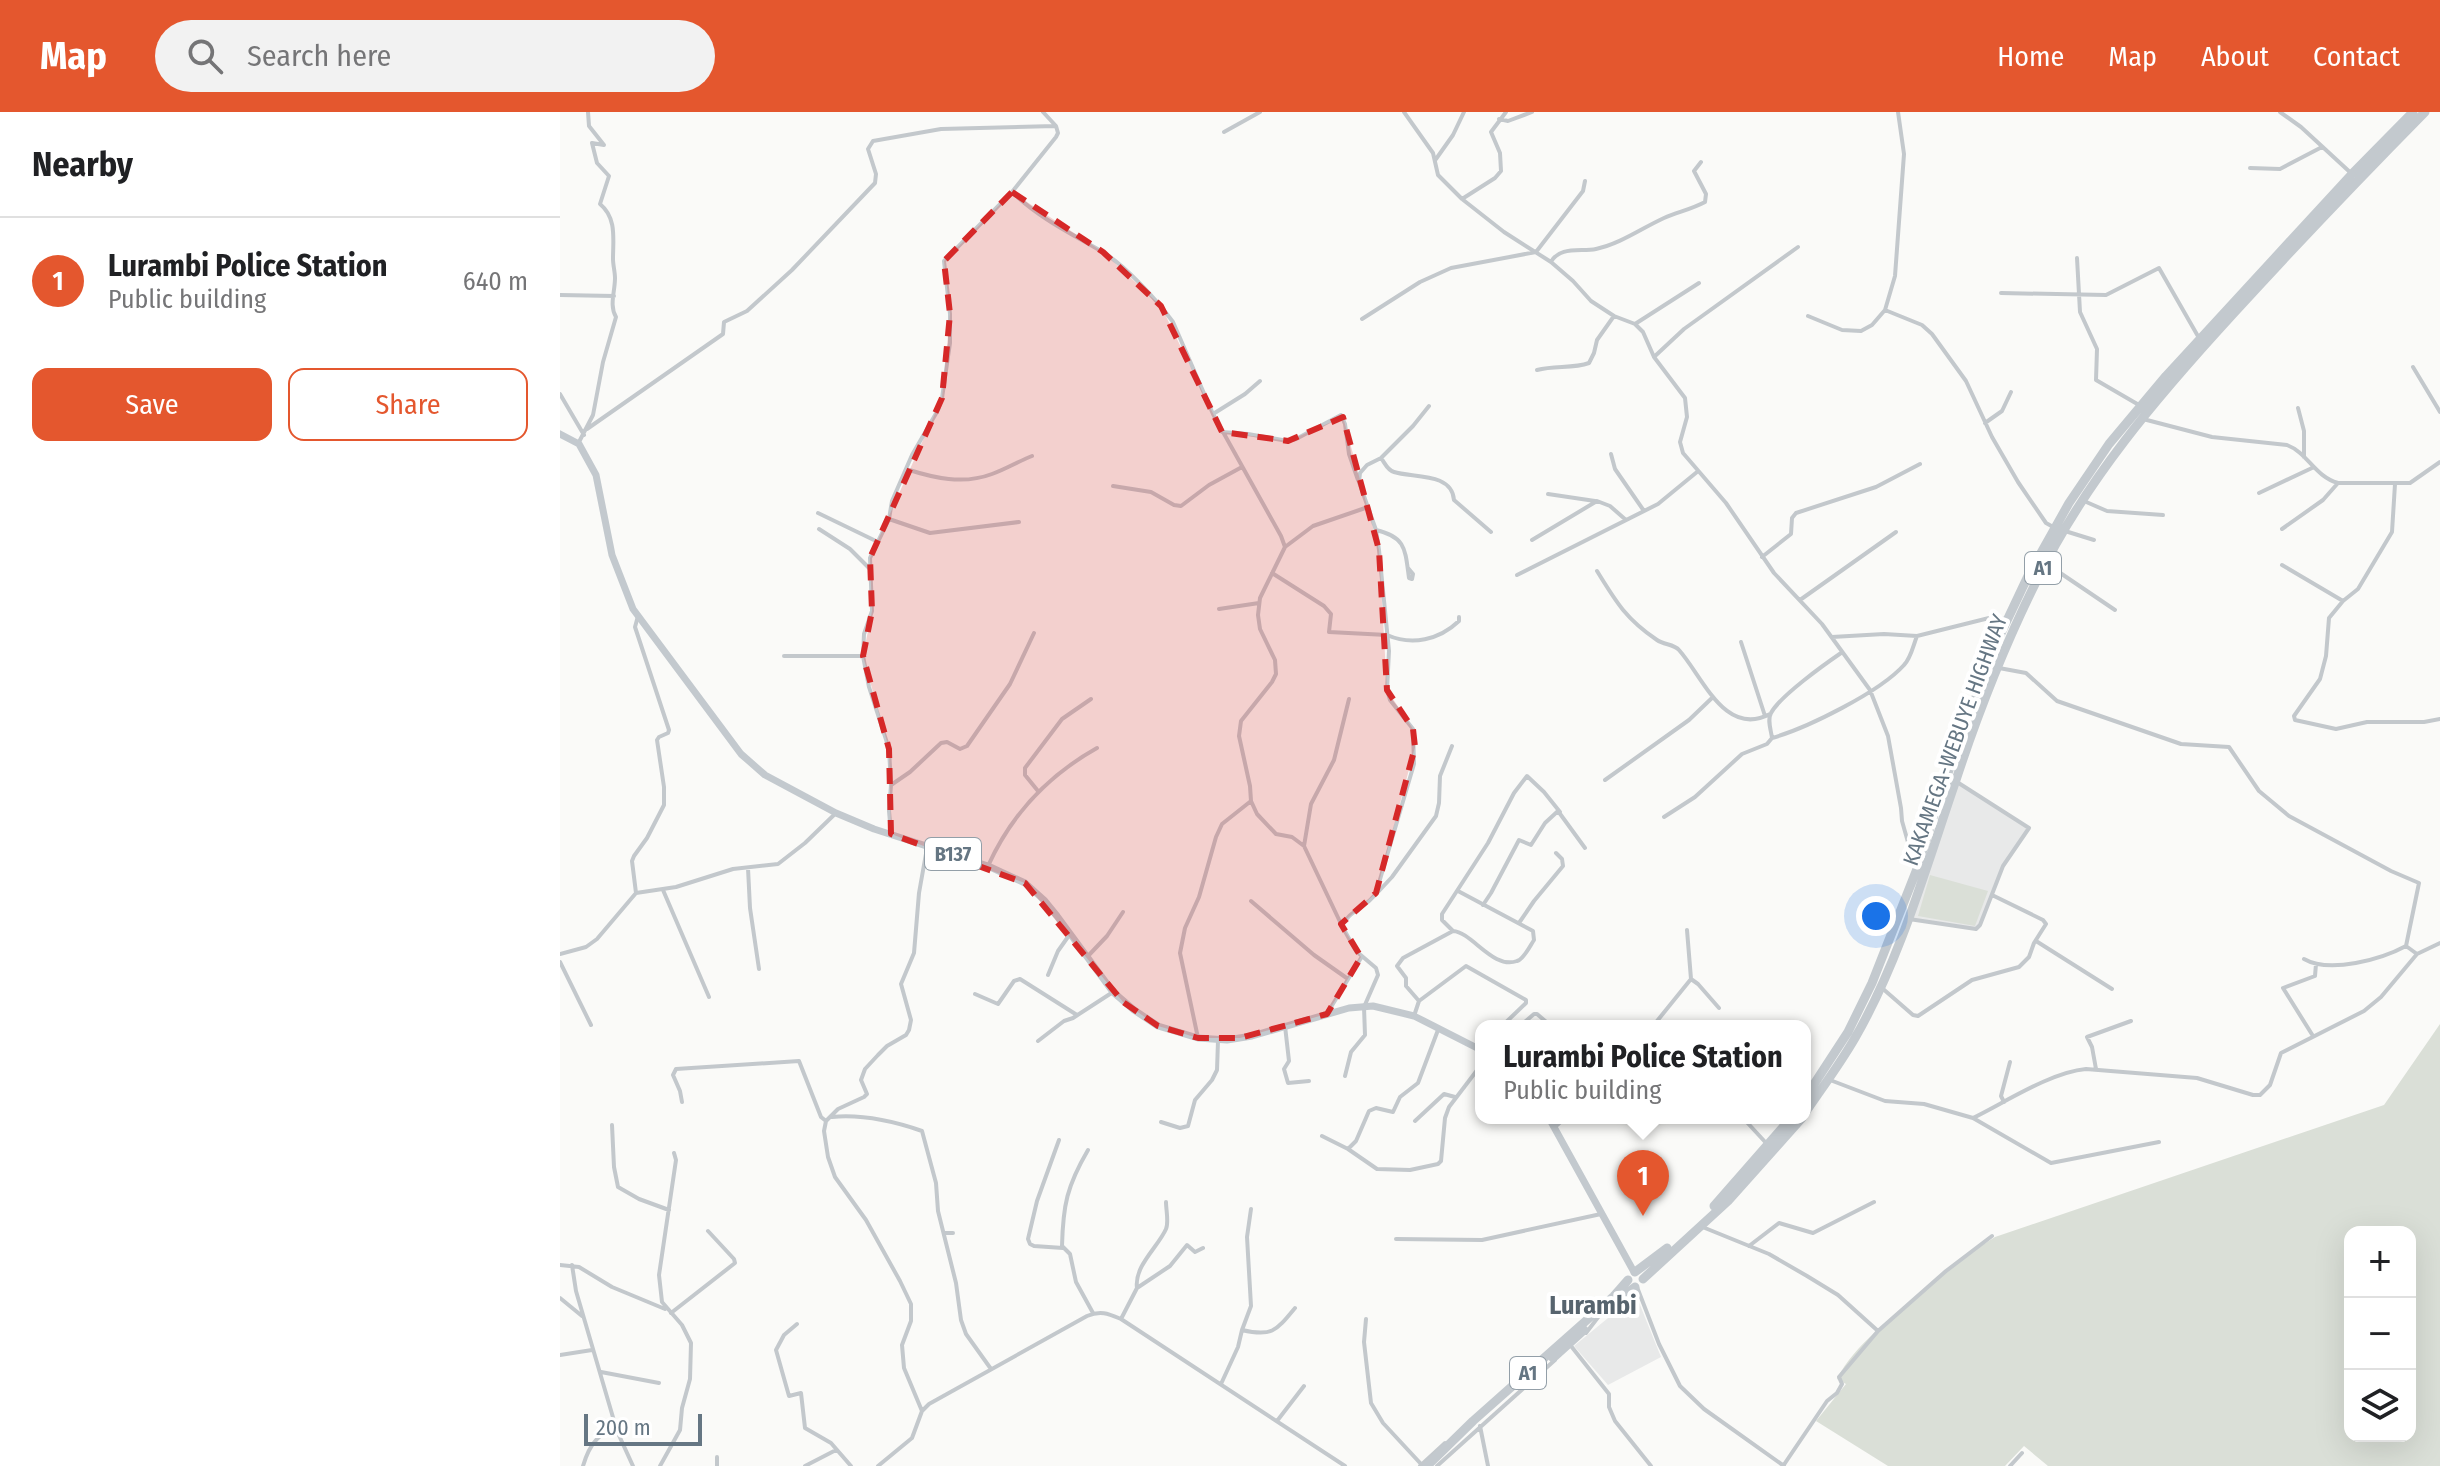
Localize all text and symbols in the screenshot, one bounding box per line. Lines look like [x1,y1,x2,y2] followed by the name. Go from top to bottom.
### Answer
[155,20,715,92] search box
[40,33,107,79] text: Map
[183,34,227,78] icon: search
[247,38,391,74] text: Search here
[1997,40,2064,73] text: Home
[2108,40,2157,73] text: Map
[2201,40,2269,73] text: About
[2313,40,2400,73] text: Contact
[32,144,133,185] text: Nearby
[108,248,387,284] text: Lurambi Police Station
[53,266,64,297] text: 1
[463,266,528,297] text: 640 m
[108,284,266,315] text: Public building
[32,368,272,441] button: Save
[288,368,528,441] button: Share
[2025,552,2061,584] road number: A1
[1897,611,2013,869] street label: KAKAMEGA-WEBUYE HIGHWAY
[925,838,981,870] road number: B137
[1856,896,1896,936] your location
[1475,1020,1811,1124] popup
[1503,1039,1783,1075] text: Lurambi Police Station
[1503,1075,1661,1106] text: Public building
[1617,1150,1669,1216] pin: 1
[2344,1226,2416,1442] map controls
[2344,1226,2416,1298] button: +
[1549,1290,1637,1321] district label: Lurambi
[2344,1298,2416,1370] button: −
[1510,1357,1546,1389] road number: A1
[2344,1370,2416,1442] button: layers
[584,1410,702,1446] scale bar
[596,1414,651,1441] text: 200 m

